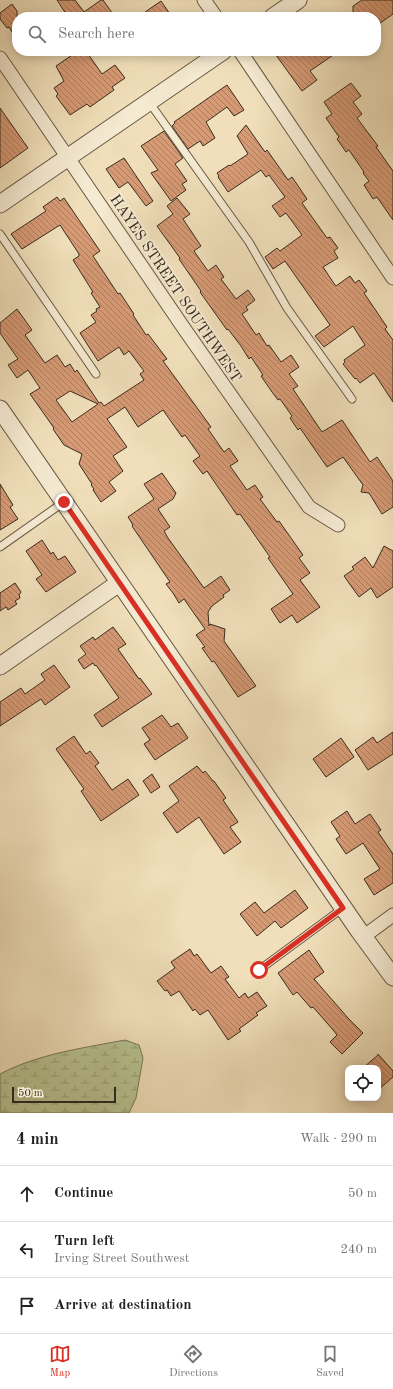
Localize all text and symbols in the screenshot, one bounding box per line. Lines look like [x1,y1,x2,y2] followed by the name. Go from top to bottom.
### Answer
[12,12,381,56] search box
[26,23,48,45] icon: search
[58,27,135,42] text: Search here
[106,192,243,385] street label: HAYES STREET SOUTHWEST
[55,493,73,511] route end
[250,961,268,979] route start
[345,1065,381,1101] map controls
[345,1065,381,1101] button: locate
[12,1085,116,1104] scale bar
[18,1088,43,1099] text: 50 m
[16,1131,59,1148] text: 4 min
[300,1132,377,1145] text: Walk · 290 m
[16,1183,38,1205] icon: ahead
[54,1186,113,1201] text: Continue
[348,1187,377,1200] text: 50 m
[54,1234,114,1249] text: Turn left
[16,1239,38,1261] icon: left
[340,1243,377,1256] text: 240 m
[54,1252,189,1265] text: Irving Street Southwest
[16,1295,38,1317] icon: arrive
[54,1298,192,1313] text: Arrive at destination
[49,1343,71,1381] tab: Map
[169,1343,218,1381] tab: Directions
[316,1343,344,1381] tab: Saved

